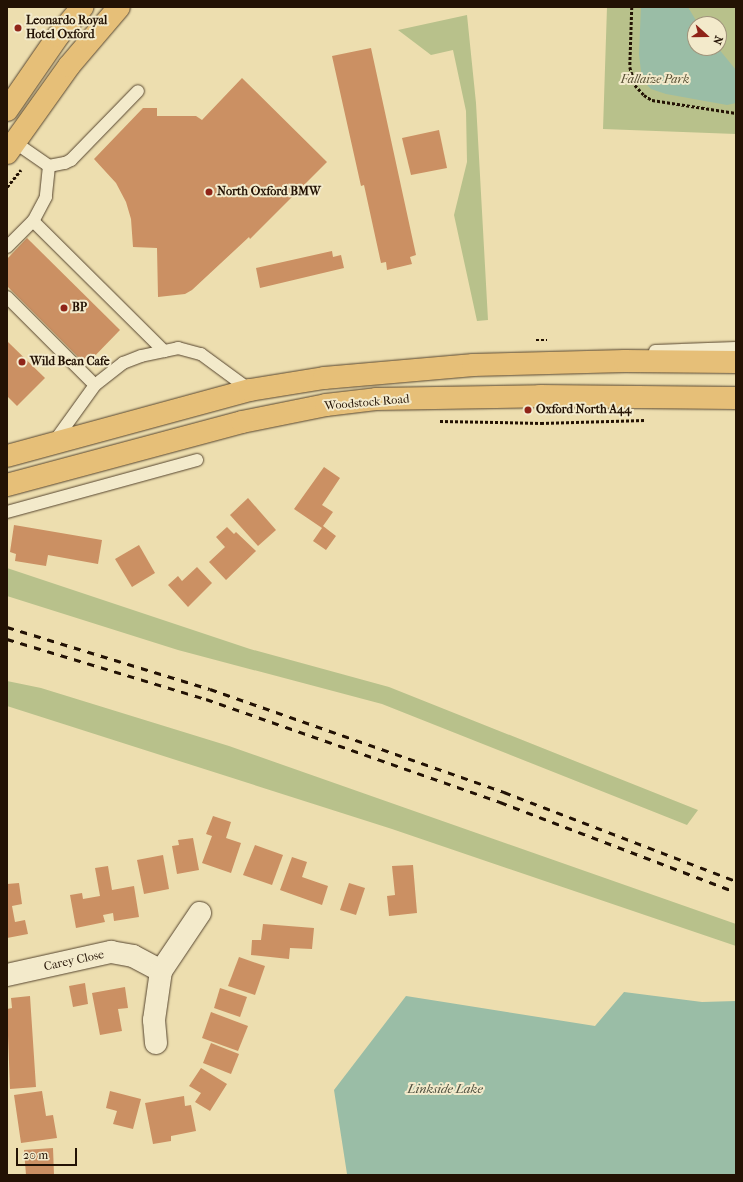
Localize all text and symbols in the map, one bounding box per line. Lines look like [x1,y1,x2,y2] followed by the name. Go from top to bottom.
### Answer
[26,14,107,42] place label: Leonardo Royal Hotel Oxford
[687,16,727,56] north arrow
[13,23,23,33] marker: Leonardo Royal Hotel Oxford
[710,34,725,46] text: N
[621,73,689,87] park label: Fallaize Park
[217,185,321,199] place label: North Oxford BMW
[204,187,214,197] marker: North Oxford BMW
[72,301,87,315] place label: BP
[59,303,69,313] marker: BP
[30,355,110,369] place label: Wild Bean Cafe
[17,357,27,367] marker: Wild Bean Cafe
[324,392,410,414] street label: Woodstock Road
[536,403,631,417] place label: Oxford North A44
[523,405,533,415] marker: Oxford North A44
[43,948,105,974] street label: Carey Close
[407,1081,483,1097] water label: Linkside Lake
[18,1140,79,1166] scale bar
[23,1148,48,1162] text: 20 m

